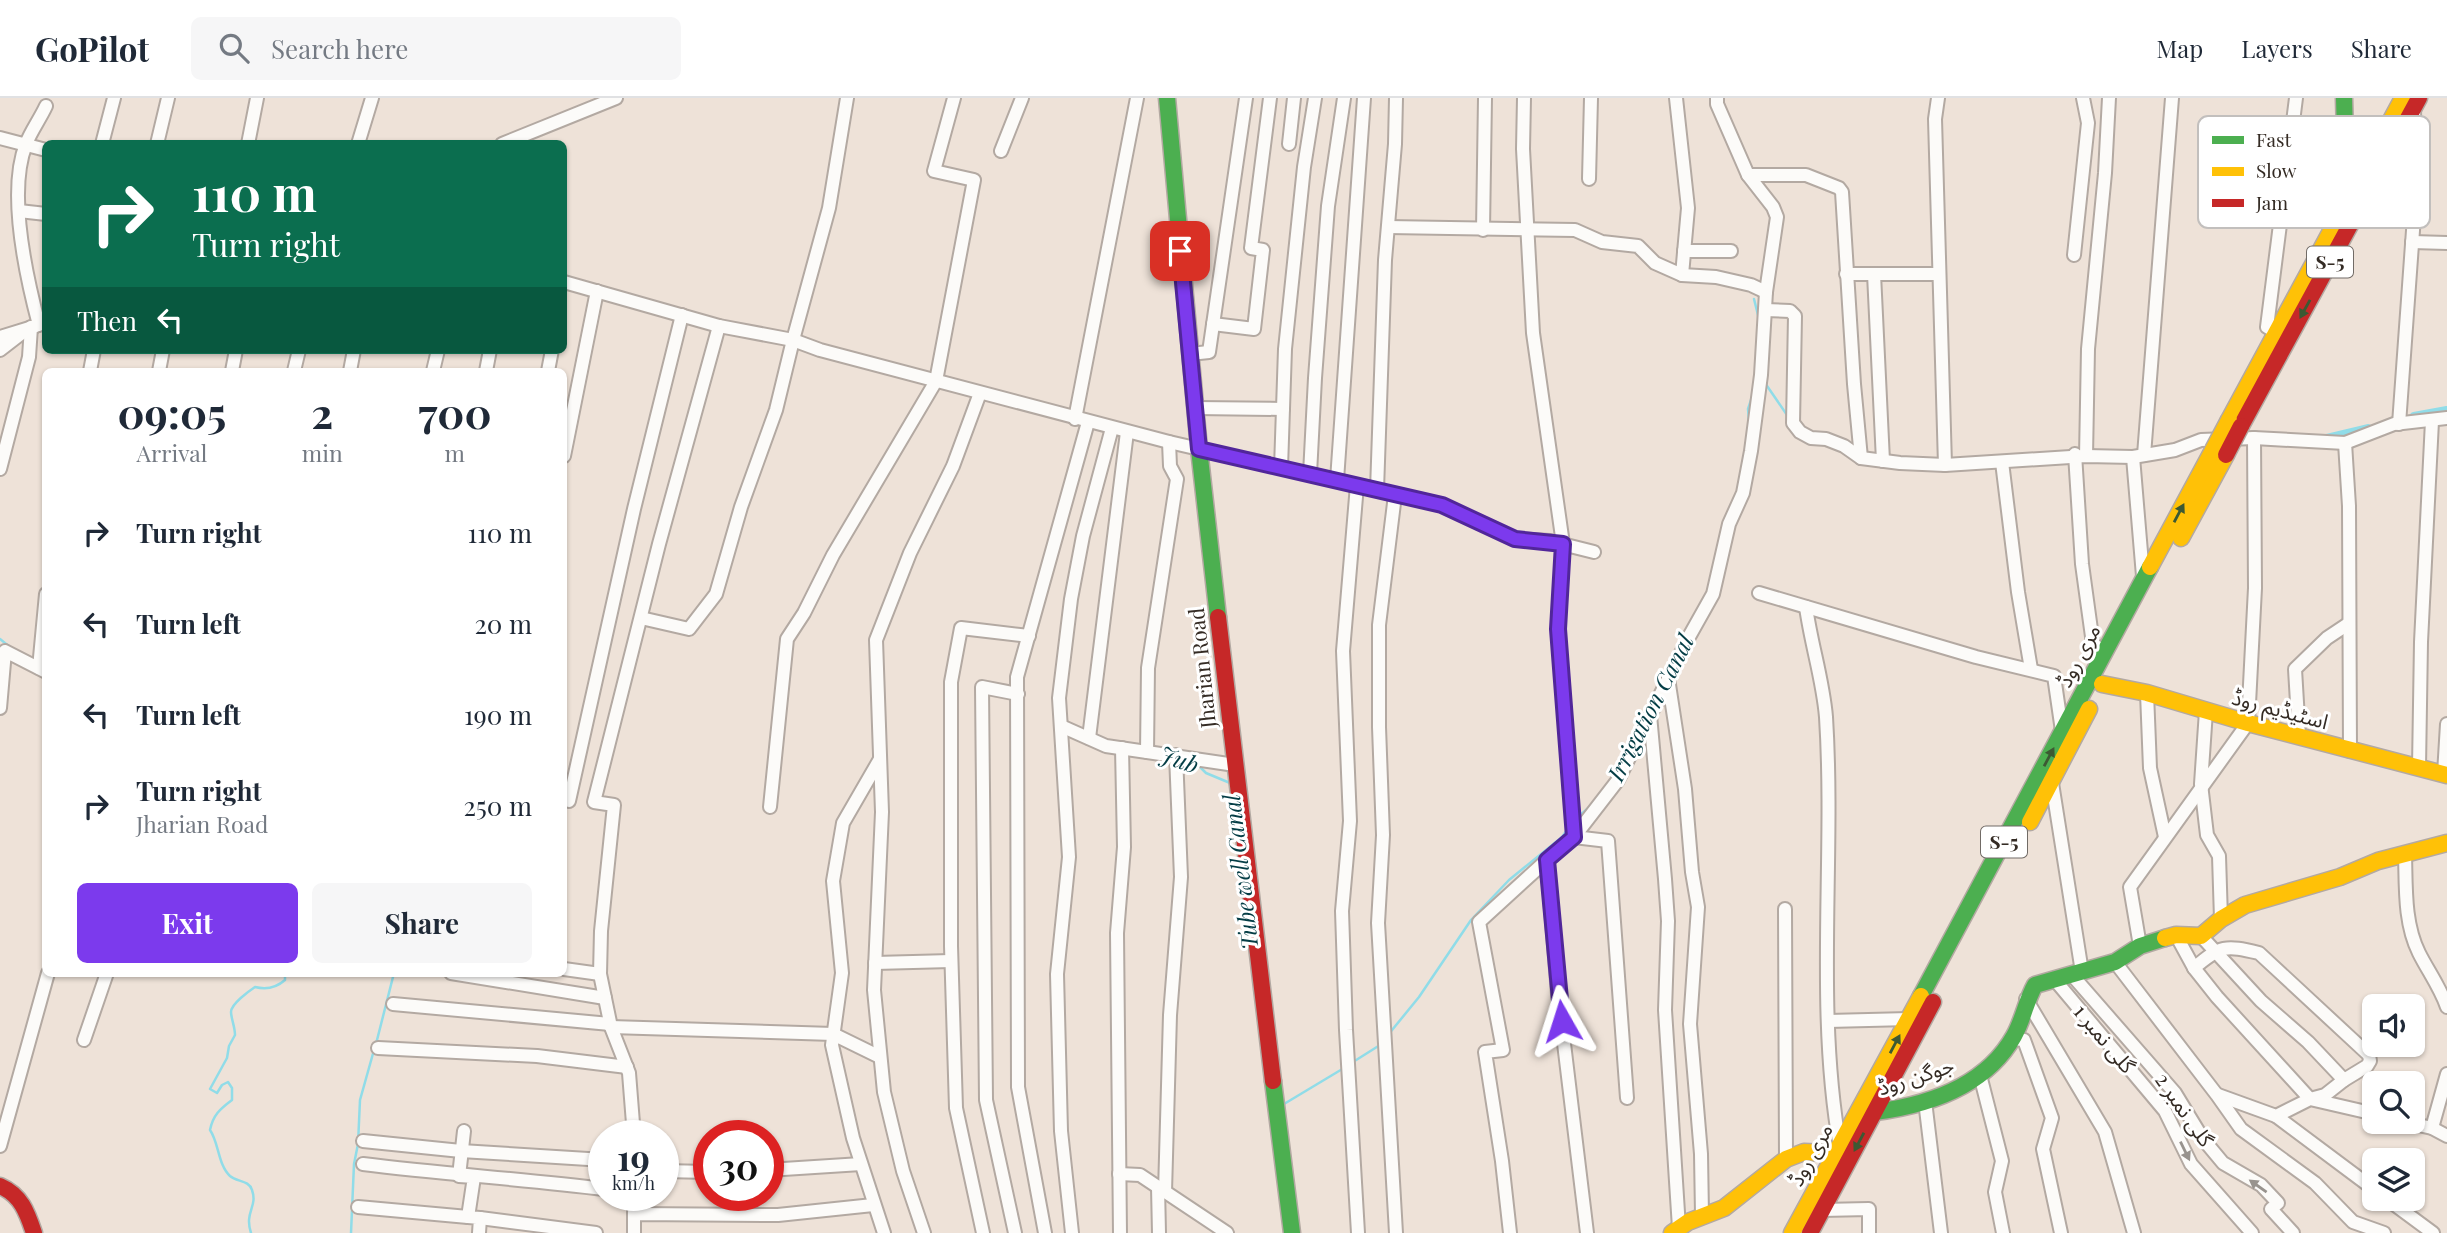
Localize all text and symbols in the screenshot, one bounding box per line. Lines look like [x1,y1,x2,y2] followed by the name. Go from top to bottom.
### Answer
[191,17,681,80] search box
[35,26,149,70] text: GoPilot
[215,29,253,67] icon: search
[271,31,408,66] text: Search here
[2157,32,2203,64] text: Map
[2241,32,2313,64] text: Layers
[2351,32,2412,64] text: Share
[2198,116,2430,228] legend
[2256,126,2292,152] text: Fast
[2256,157,2297,183] text: Slow
[192,159,317,224] text: 110 m
[77,168,168,259] icon: right
[2255,189,2288,215] text: Jam
[1150,221,1210,281] pin
[192,222,340,265] text: Turn right
[1161,232,1199,270] icon: arrive
[2307,246,2353,278] road number: S-5
[2299,299,2311,319] one-way arrow
[151,301,189,339] icon: left
[77,303,137,338] text: Then
[117,384,226,440] text: 09:05
[311,384,333,440] text: 2
[418,384,491,440] text: 700
[136,437,207,468] text: Arrival
[302,437,343,468] text: min
[445,437,465,468] text: m
[2173,504,2185,523] one-way arrow
[77,514,115,552] icon: right
[136,515,262,550] text: Turn right
[468,515,532,550] text: 110 m
[77,605,115,643] icon: left
[136,606,241,641] text: Turn left
[474,606,532,641] text: 20 m
[1181,607,1221,731] street label: Jharian Road
[2049,619,2105,692] street label: مری روڈ
[1599,627,1701,787] water label: Irrigation Canal
[2228,682,2332,737] street label: اسٹیڈیم روڈ
[77,696,115,734] icon: left
[136,697,241,732] text: Turn left
[464,697,532,732] text: 190 m
[1156,738,1203,780] water label: Jub
[2043,747,2054,767] one-way arrow
[136,773,262,808] text: Turn right
[77,787,115,825] icon: right
[464,788,532,823] text: 250 m
[1214,791,1264,952] water label: Tube well Canal
[136,808,268,839] text: Jharian Road
[1981,827,2027,858] road number: S-5
[77,883,298,963] button: Exit
[312,883,532,963] button: Share
[1525,984,1599,1058] position arrow
[2362,994,2425,1211] map controls
[2362,994,2425,1057] button: sound
[2068,997,2143,1078] street label: گلی نمبر 1
[1889,1034,1901,1054] one-way arrow
[1874,1050,1957,1101] street label: جوگن روڈ
[2150,1066,2221,1152] street label: گلی نمبر 2
[2362,1071,2425,1134] button: search
[1781,1118,1838,1190] street label: مری روڈ
[693,1120,784,1211] speed limit sign: 30
[1853,1132,1864,1152] one-way arrow
[617,1133,650,1180] text: 19
[2179,1141,2190,1161] one-way arrow
[2362,1148,2425,1211] button: layers
[612,1171,655,1195] text: km/h
[2249,1179,2268,1193] one-way arrow

